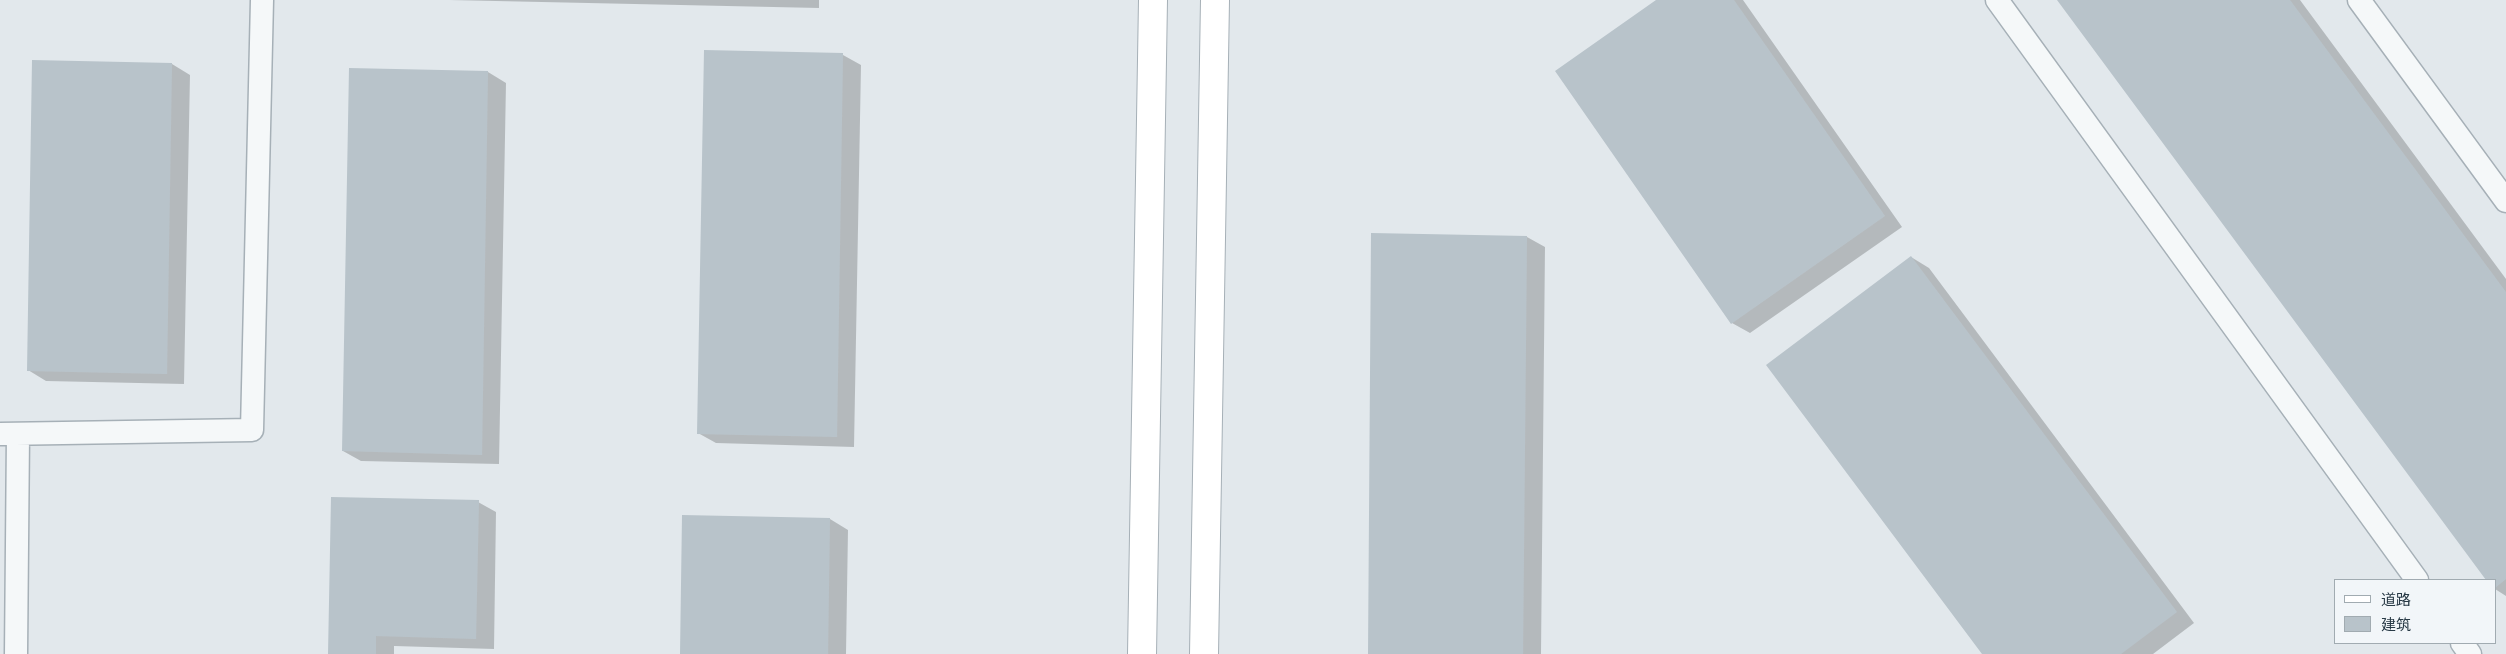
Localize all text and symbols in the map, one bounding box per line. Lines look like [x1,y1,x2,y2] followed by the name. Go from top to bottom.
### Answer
[2334,579,2496,644] legend
[2381,589,2411,609] text: 道路
[2381,614,2411,634] text: 建筑

